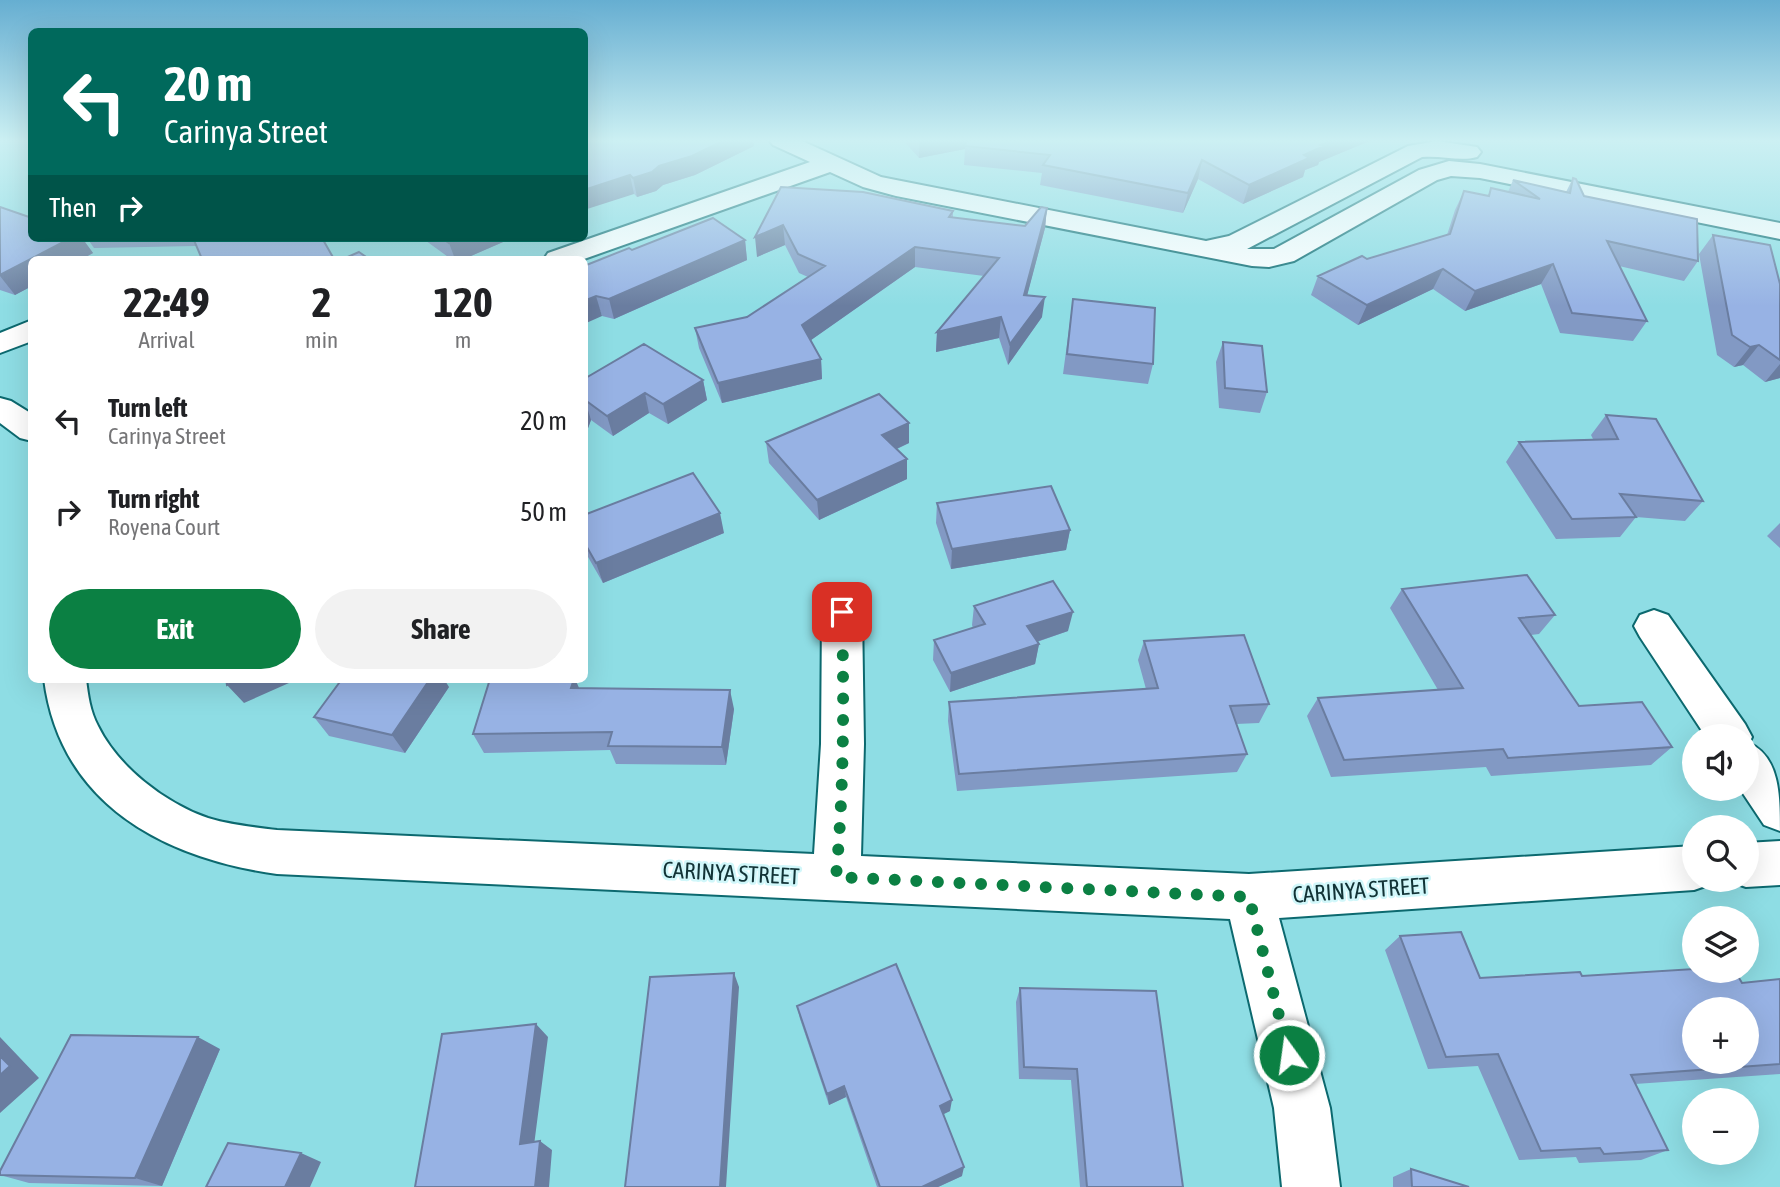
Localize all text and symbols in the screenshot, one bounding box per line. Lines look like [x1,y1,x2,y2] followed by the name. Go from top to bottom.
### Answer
[164,55,252,111] text: 20 m
[49,56,140,147] icon: left
[164,113,328,150] text: Carinya Street
[111,189,149,227] icon: right
[49,193,97,223] text: Then
[123,278,210,326] text: 22:49
[312,278,331,326] text: 2
[433,278,493,326] text: 120
[138,327,195,353] text: Arrival
[305,327,338,353] text: min
[455,327,471,353] text: m
[108,393,188,423] text: Turn left
[49,402,87,440] icon: left
[520,406,567,436] text: 20 m
[108,423,226,449] text: Carinya Street
[108,484,199,514] text: Turn right
[49,493,87,531] icon: right
[520,497,567,527] text: 50 m
[108,514,220,540] text: Royena Court
[812,582,872,642] pin
[49,589,301,669] button: Exit
[315,589,567,669] button: Share
[823,593,861,631] icon: arrive
[1682,724,1759,1165] map controls
[1682,724,1759,801] button: sound
[1682,815,1759,892] button: search
[662,856,800,890] street label: CARINYA STREET
[1292,872,1430,908] street label: CARINYA STREET
[1682,906,1759,983] button: layers
[1682,997,1759,1074] button: +
[1252,1018,1326,1092] position arrow
[1682,1088,1759,1165] button: −

